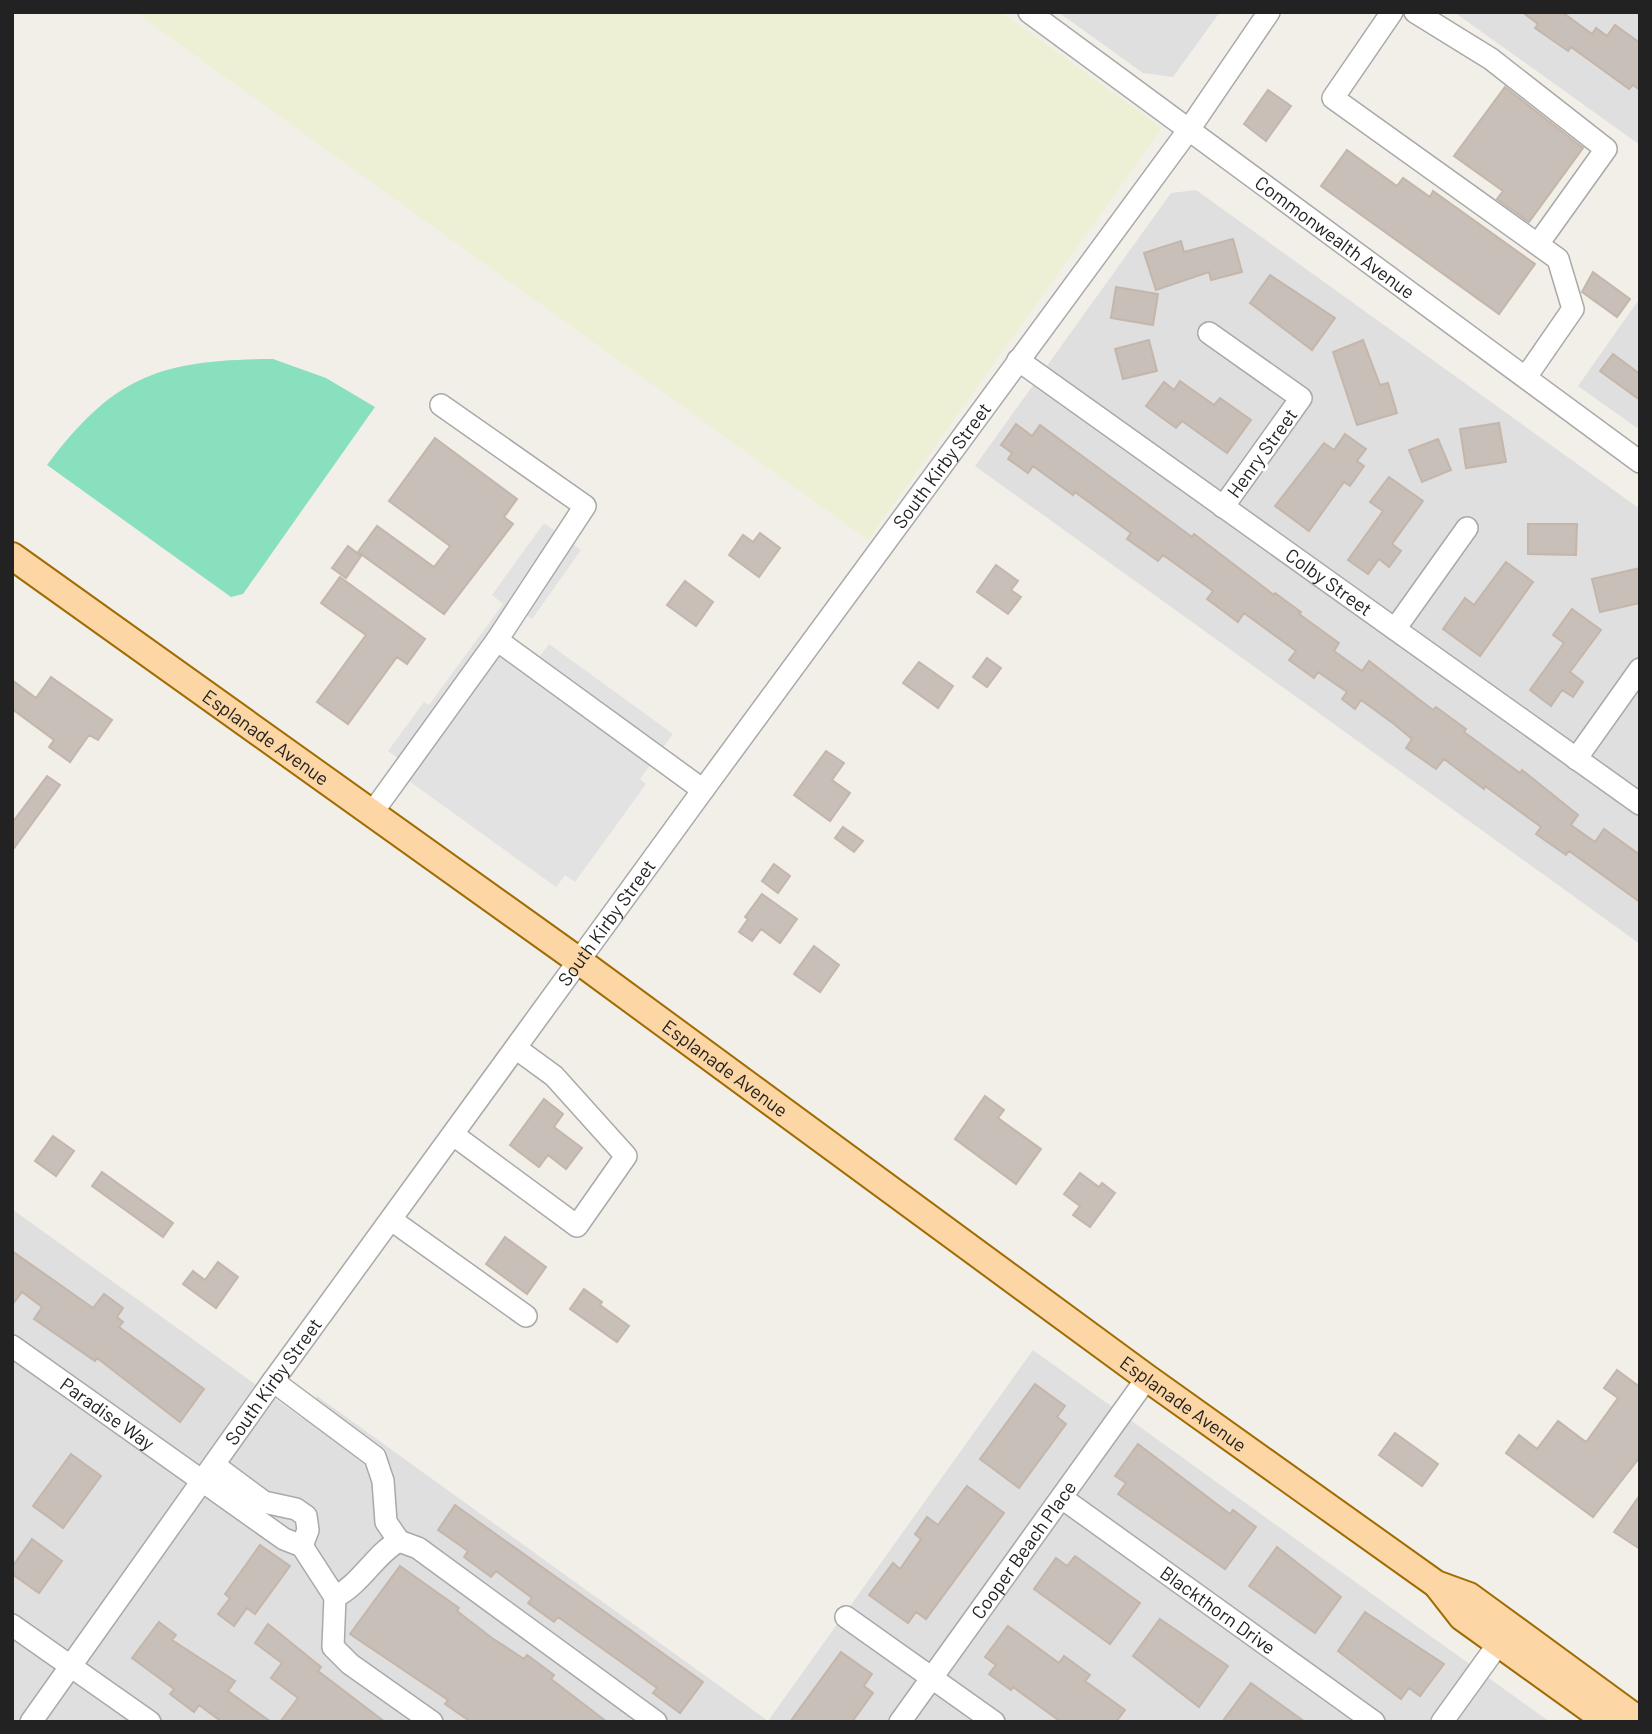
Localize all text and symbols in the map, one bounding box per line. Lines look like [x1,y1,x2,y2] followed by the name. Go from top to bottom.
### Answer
[1251,171,1420,303] street label: Commonwealth Avenue
[887,398,995,533] street label: South Kirby Street
[1222,404,1302,502] street label: Henry Street
[1281,543,1377,620] street label: Colby Street
[198,684,334,790] street label: Esplanade Avenue
[552,855,660,990] street label: South Kirby Street
[658,1014,793,1121] street label: Esplanade Avenue
[220,1313,326,1449] street label: South Kirby Street
[1116,1350,1251,1456] street label: Esplanade Avenue
[56,1372,159,1455] street label: Paradise Way
[966,1476,1081,1623] street label: Cooper Beach Place
[1156,1561,1280,1659] street label: Blackthorn Drive

